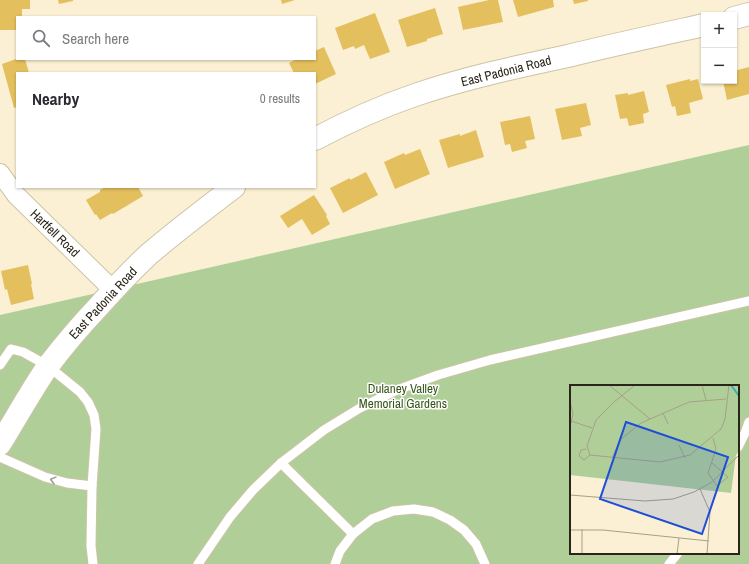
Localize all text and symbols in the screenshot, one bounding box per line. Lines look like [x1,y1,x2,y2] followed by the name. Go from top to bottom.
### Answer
[701,12,737,84] map controls
[701,12,737,48] button: +
[16,16,316,60] search box
[30,27,52,49] icon: search
[62,28,129,49] text: Search here
[701,48,737,84] button: −
[459,52,553,90] street label: East Padonia Road
[32,87,79,110] text: Nearby
[260,90,300,107] text: 0 results
[27,205,83,261] street label: Hartfell Road
[65,263,141,343] street label: East Padonia Road
[359,380,447,412] park label: Dulaney Valley Memorial Gardens
[570,385,739,554] inset map
[50,476,57,484] one-way arrow

